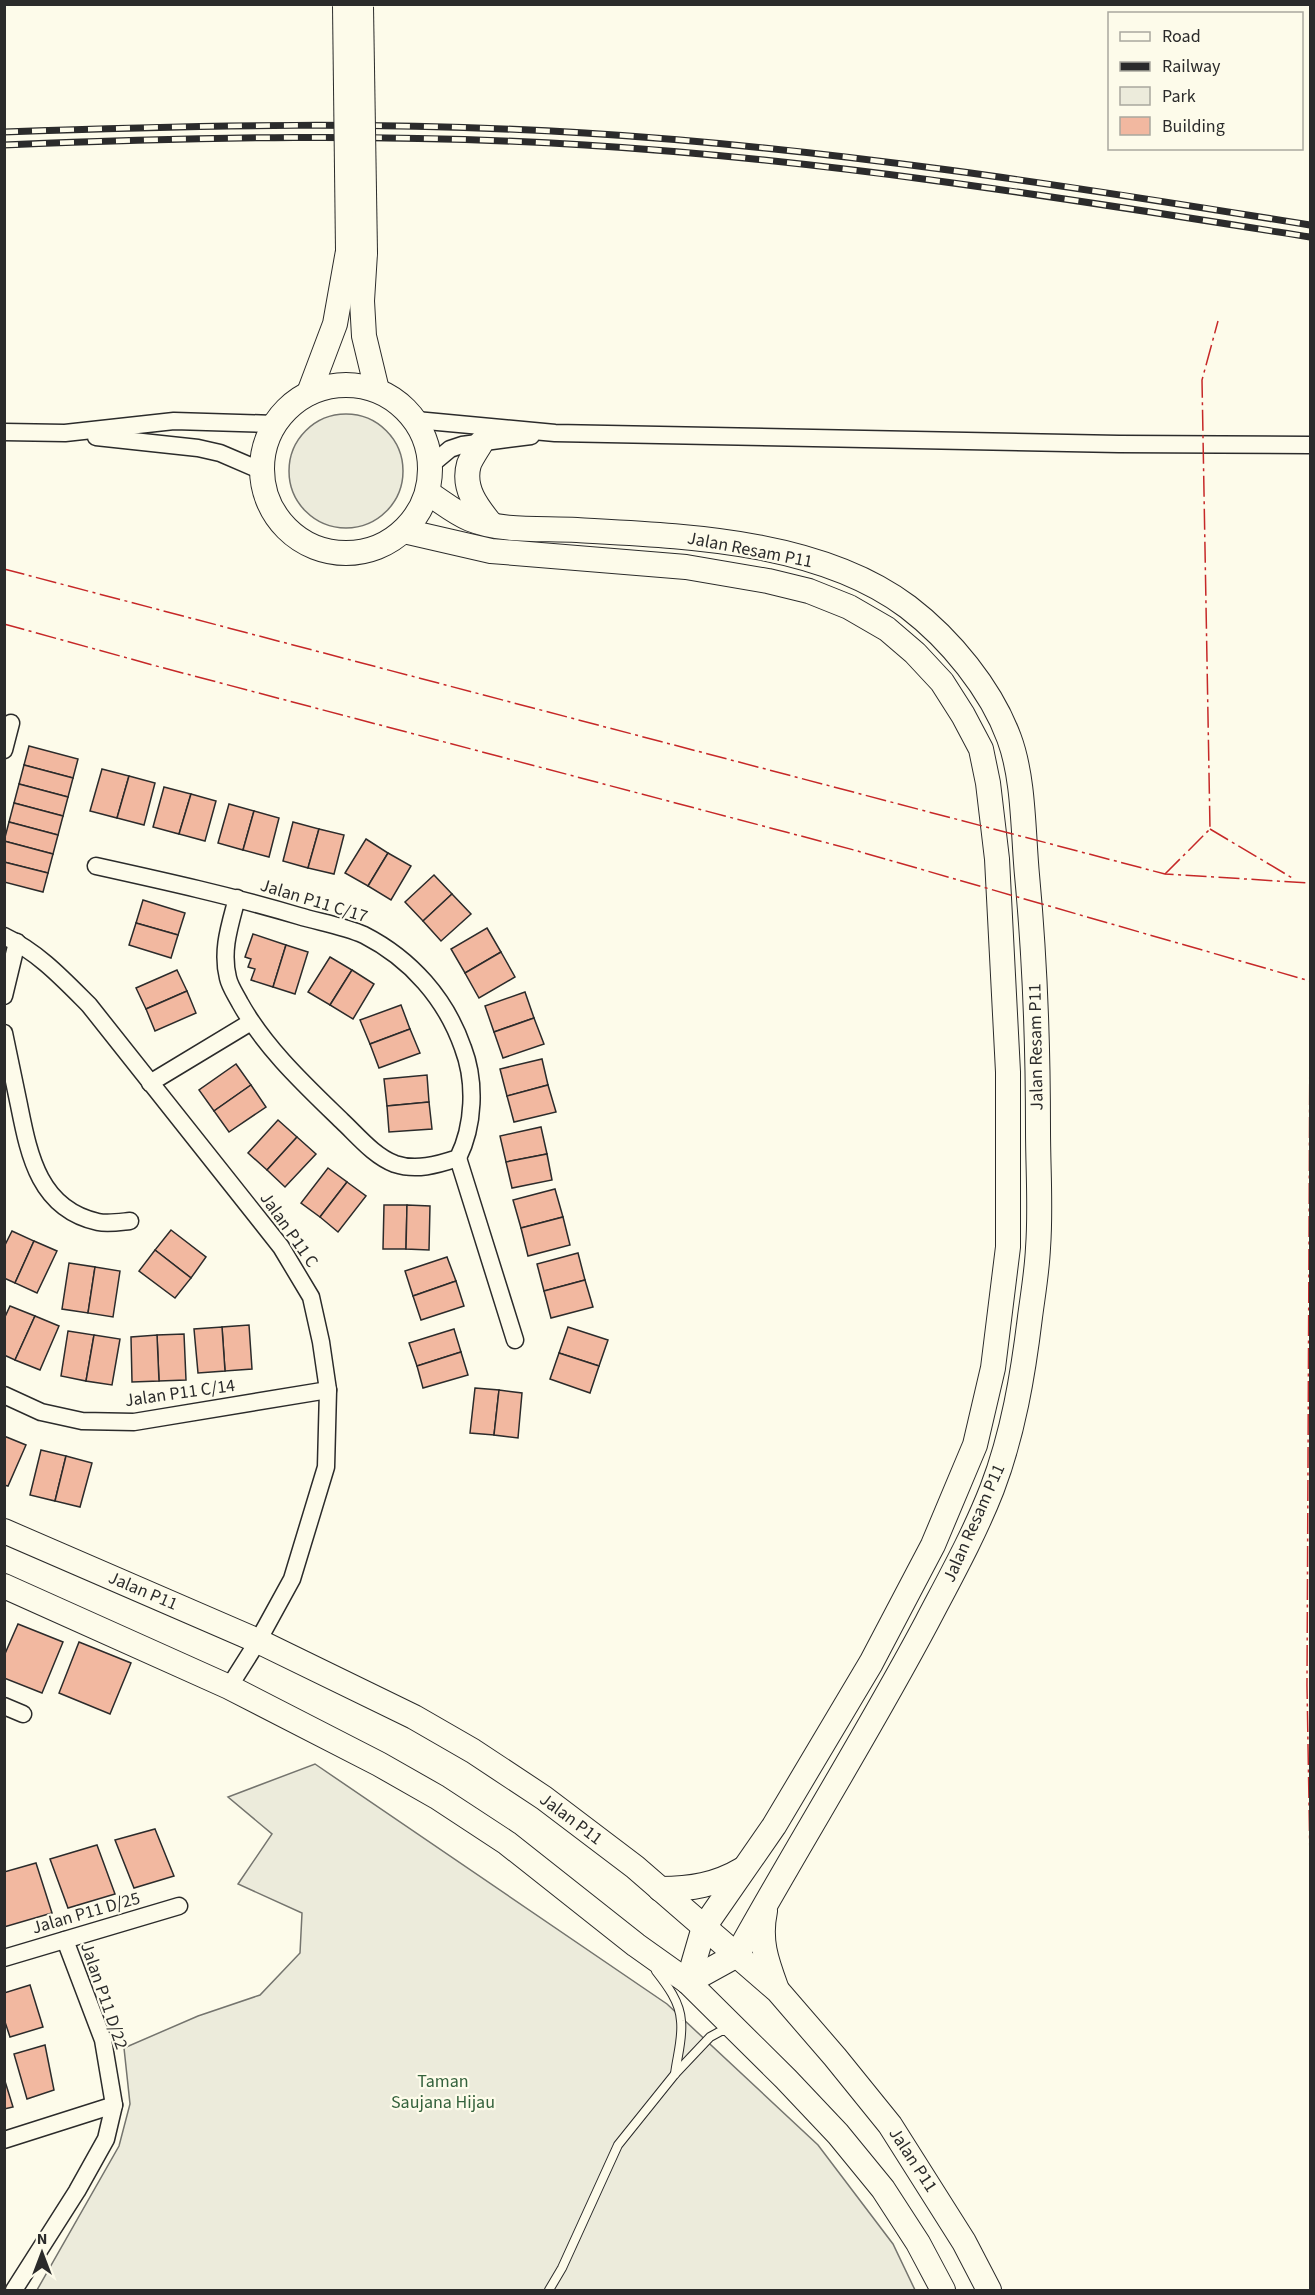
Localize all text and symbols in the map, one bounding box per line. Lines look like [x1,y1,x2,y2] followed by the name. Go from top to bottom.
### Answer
[1108,12,1303,150] legend
[1162,24,1201,49] text: Road
[1162,54,1221,79] text: Railway
[1162,84,1196,109] text: Park
[1162,114,1225,139] text: Building
[685,526,815,574] street label: Jalan Resam P11
[257,873,371,929] street label: Jalan P11 C/17
[1022,983,1050,1111] street label: Jalan Resam P11
[254,1187,324,1273] street label: Jalan P11 C
[123,1373,237,1413] street label: Jalan P11 C/14
[937,1460,1011,1586] street label: Jalan Resam P11
[105,1565,181,1617] street label: Jalan P11
[534,1787,608,1851] street label: Jalan P11
[29,1886,143,1940] street label: Jalan P11 D/25
[74,1939,134,2053] street label: Jalan P11 D/22
[391,2069,495,2115] park label: Taman Saujana Hijau
[883,2123,943,2197] street label: Jalan P11
[12,2223,72,2283] north arrow
[37,2228,47,2250] text: N

